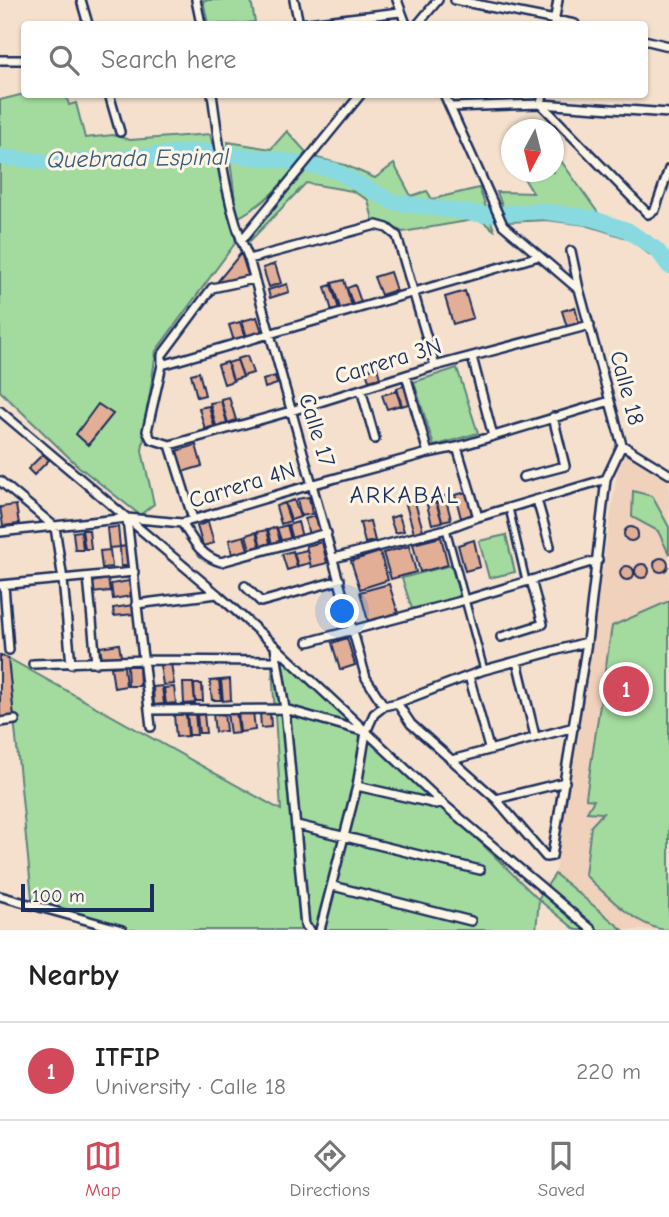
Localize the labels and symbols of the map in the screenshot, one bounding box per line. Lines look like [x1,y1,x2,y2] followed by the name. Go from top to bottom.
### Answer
[501,119,564,182] north arrow
[47,142,230,174] water label: Quebrada Espinal
[331,332,445,390] street label: Carrera 3N
[604,348,650,428] street label: Calle 18
[293,390,341,470] street label: Calle 17
[186,456,298,514] street label: Carrera 4N
[350,481,460,509] district label: ARKABAL
[325,594,359,628] your location
[603,663,649,715] pin: 1
[21,881,154,913] scale bar

